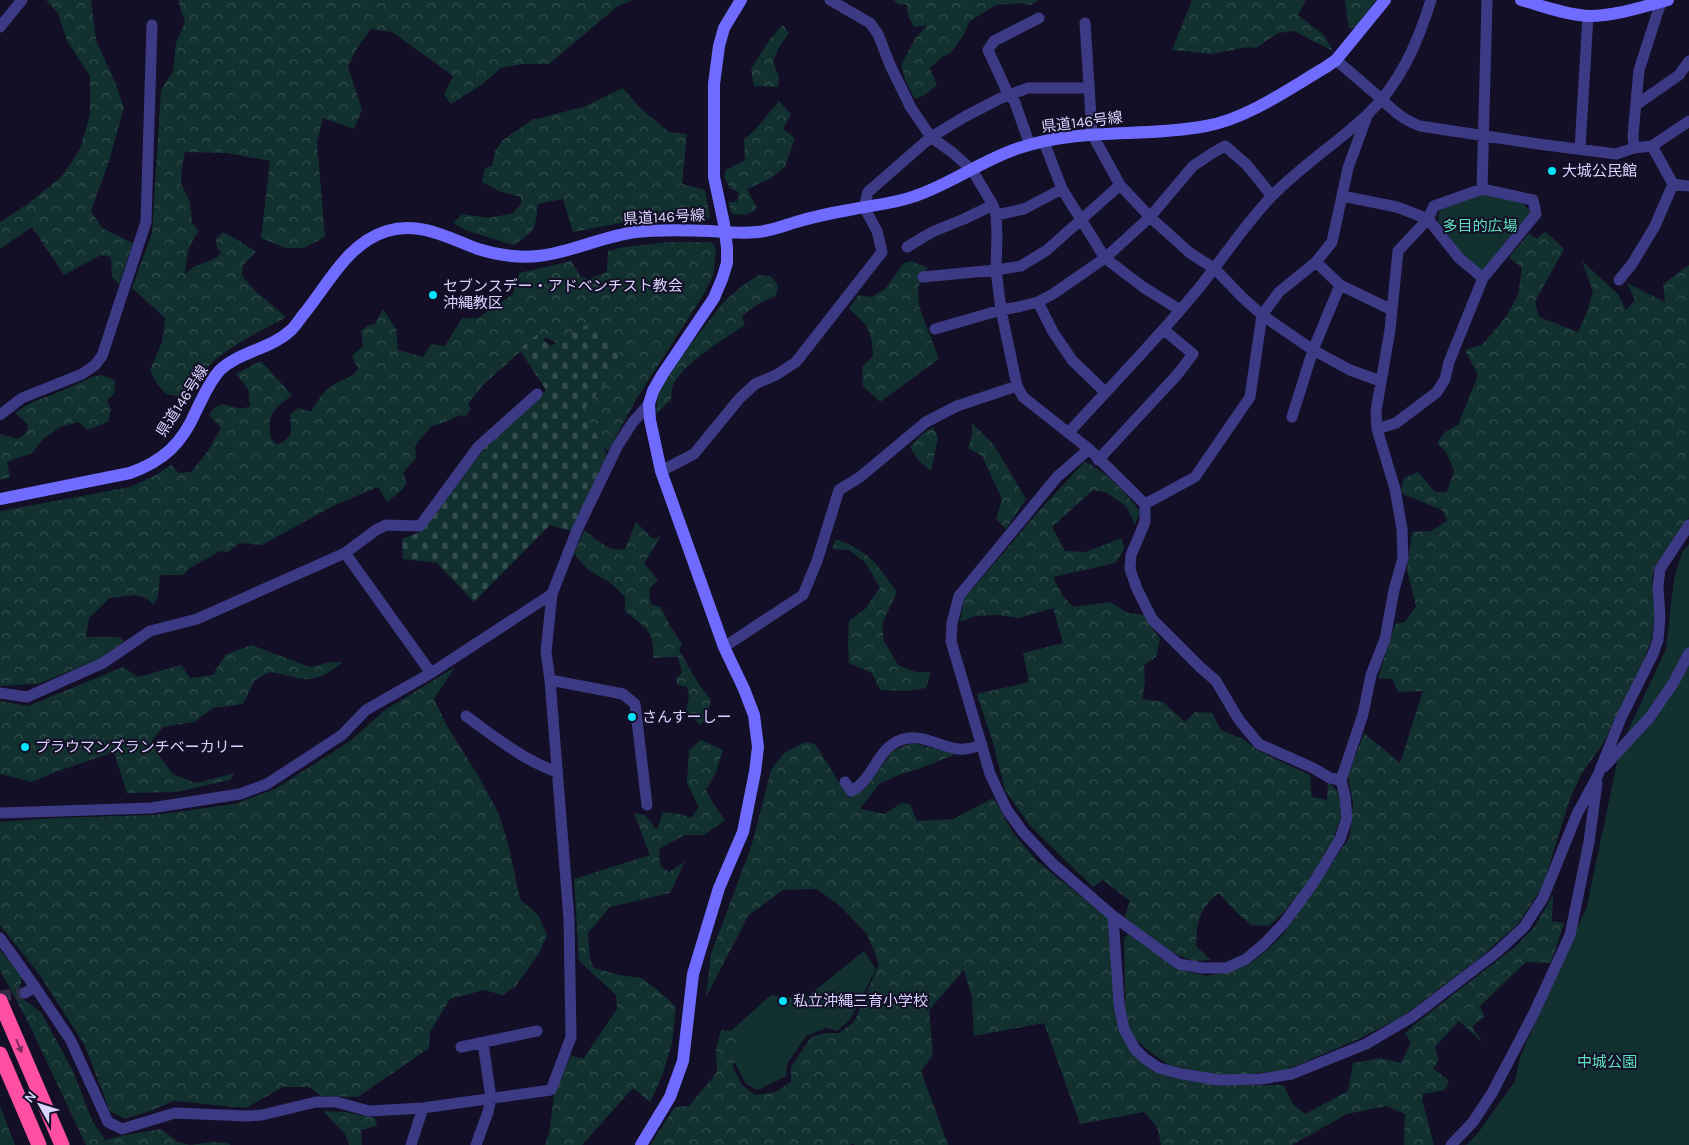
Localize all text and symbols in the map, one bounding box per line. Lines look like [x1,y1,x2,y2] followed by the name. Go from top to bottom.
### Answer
[1040,108,1124,136] street label: 県道146号線
[1562,162,1637,180] place label: 大城公民館
[1546,165,1558,177] marker: 大城公民館
[623,206,705,228] street label: 県道146号線
[1442,217,1518,235] park label: 多目的広場
[443,277,683,312] place label: セブンスデー・アドベンチスト教会 沖縄教区
[427,289,439,301] marker: セブンスデー・アドベンチスト教会 沖縄教区
[152,362,212,440] street label: 県道146号線
[642,708,732,726] place label: さんすーしー
[626,711,638,723] marker: さんすーしー
[35,738,245,756] place label: プラウマンズランチベーカリー
[19,741,31,753] marker: プラウマンズランチベーカリー
[793,992,928,1010] place label: 私立沖縄三育小学校
[777,995,789,1007] marker: 私立沖縄三育小学校
[16,1039,24,1053] one-way arrow
[1577,1053,1637,1071] park label: 中城公園
[15,1080,65,1130] north arrow
[21,1088,40,1106] text: N

